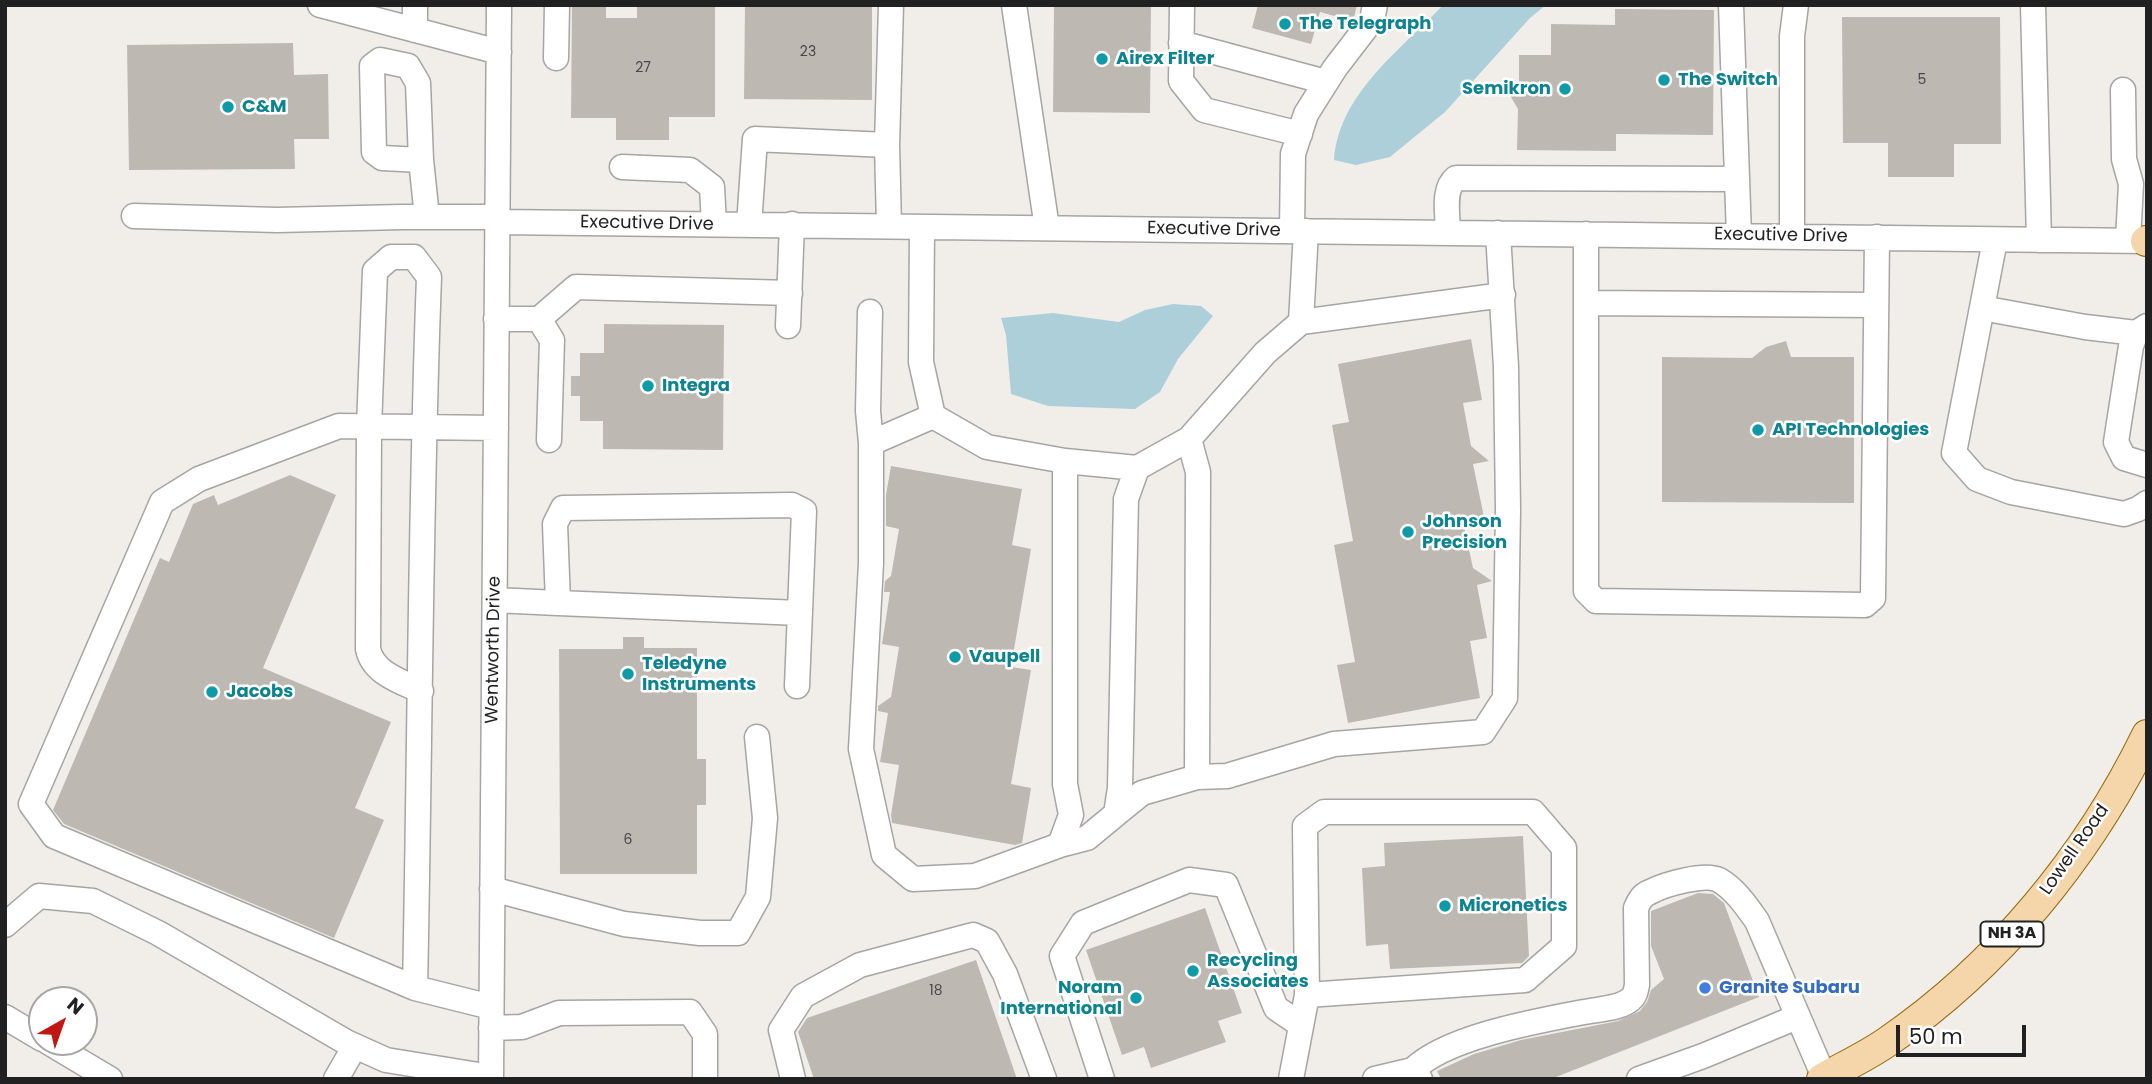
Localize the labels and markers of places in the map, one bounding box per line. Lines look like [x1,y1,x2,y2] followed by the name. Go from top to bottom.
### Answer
[1299,13,1431,35] place label: The Telegraph
[1277,16,1293,32] marker: The Telegraph
[1116,48,1214,70] place label: Airex Filter
[1094,51,1110,67] marker: Airex Filter
[1678,69,1778,91] place label: The Switch
[1656,72,1672,88] marker: The Switch
[1462,78,1551,100] place label: Semikron
[1557,81,1573,97] marker: Semikron
[242,96,287,118] place label: C&M
[220,99,236,115] marker: C&M
[662,375,730,397] place label: Integra
[640,378,656,394] marker: Integra
[1772,419,1929,441] place label: API Technologies
[1750,422,1766,438] marker: API Technologies
[1422,511,1507,554] place label: Johnson Precision
[1400,524,1416,540] marker: Johnson Precision
[969,646,1040,668] place label: Vaupell
[947,649,963,665] marker: Vaupell
[642,653,756,696] place label: Teledyne Instruments
[620,666,636,682] marker: Teledyne Instruments
[226,681,293,703] place label: Jacobs
[204,684,220,700] marker: Jacobs
[1459,895,1568,917] place label: Micronetics
[1437,898,1453,914] marker: Micronetics
[1207,950,1309,992] place label: Recycling Associates
[1185,963,1201,979] marker: Recycling Associates
[1000,977,1122,1020] place label: Noram International
[1719,977,1860,999] place label: Granite Subaru
[1697,980,1713,996] marker: Granite Subaru
[1128,990,1144,1006] marker: Noram International

